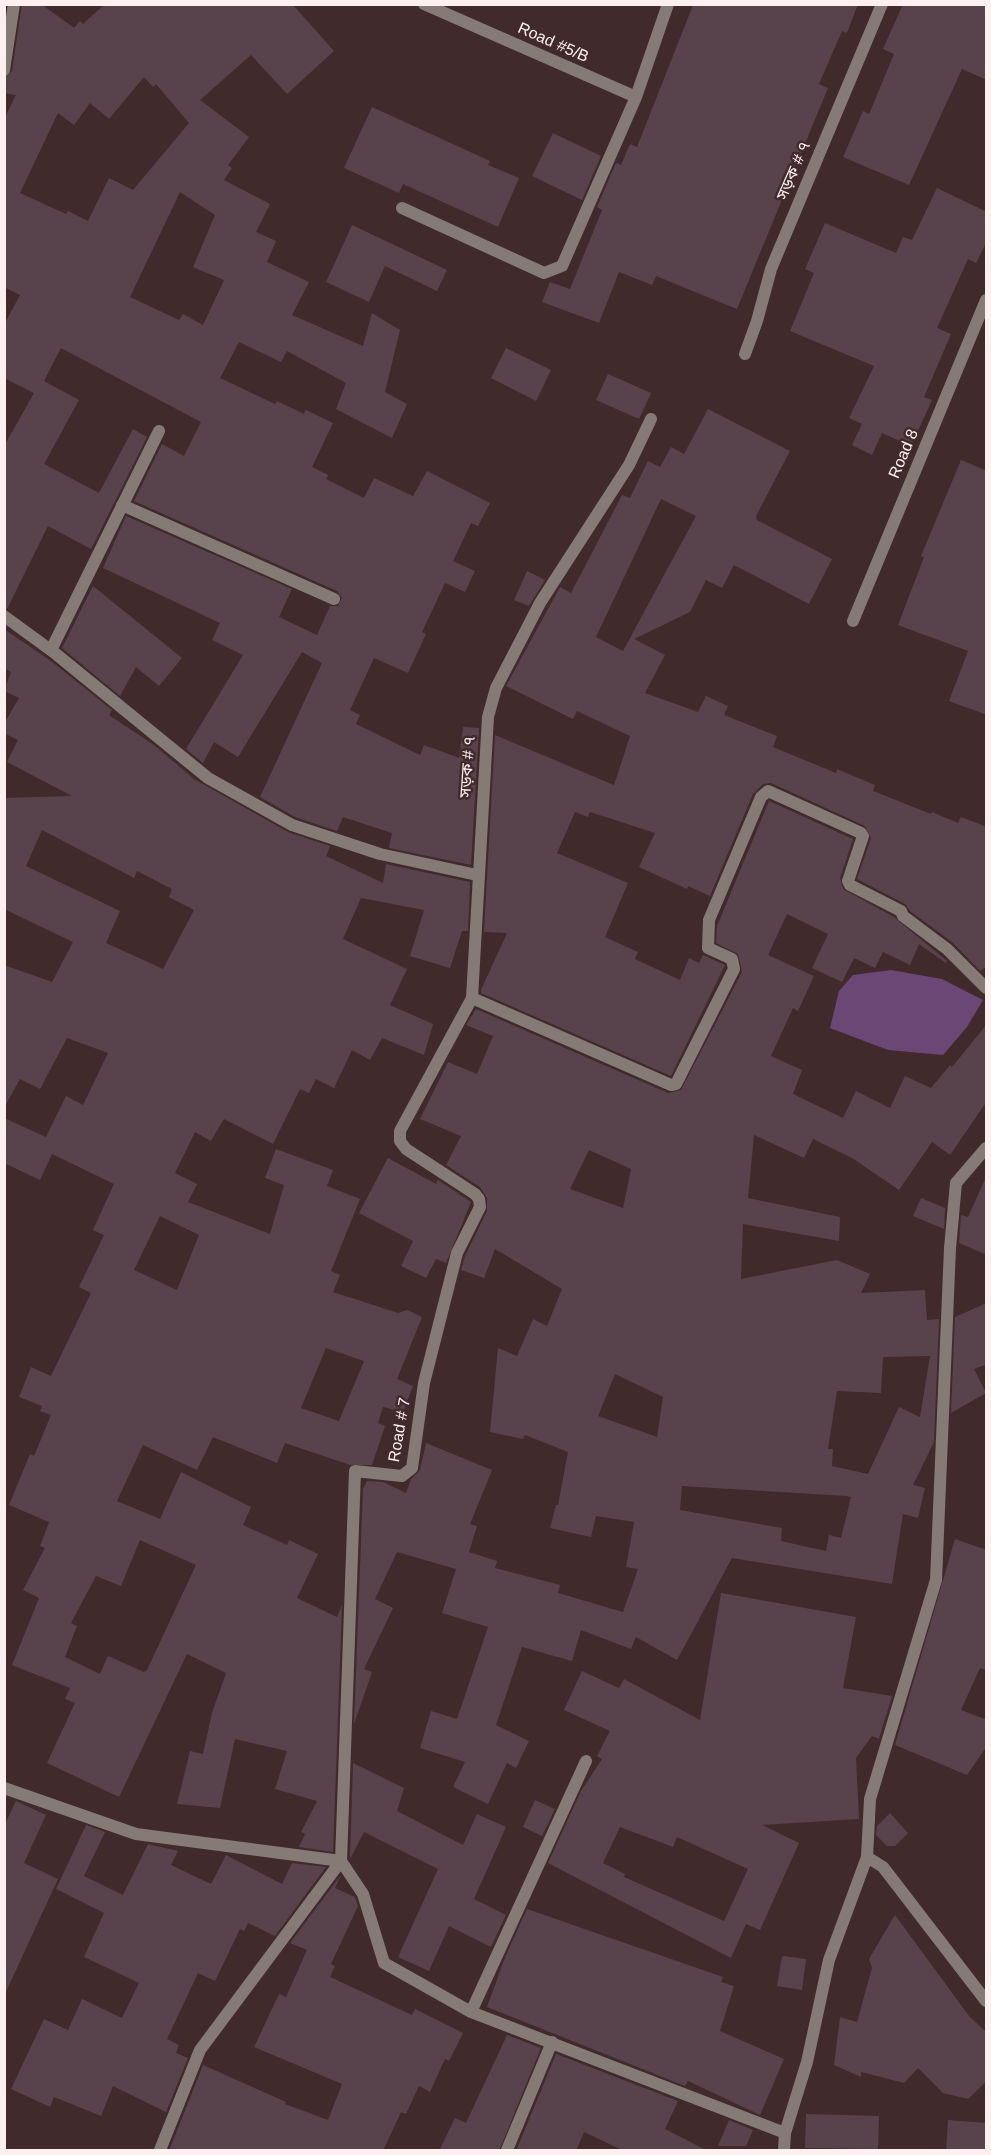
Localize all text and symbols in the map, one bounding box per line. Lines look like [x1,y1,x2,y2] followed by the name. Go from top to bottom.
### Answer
[515,19,591,67] street label: Road #5/B
[773,139,815,203] street label: সড়ক # ৭
[885,427,923,481] street label: Road 8
[456,736,480,798] street label: সড়ক # ৭
[385,1396,415,1464] street label: Road # 7

